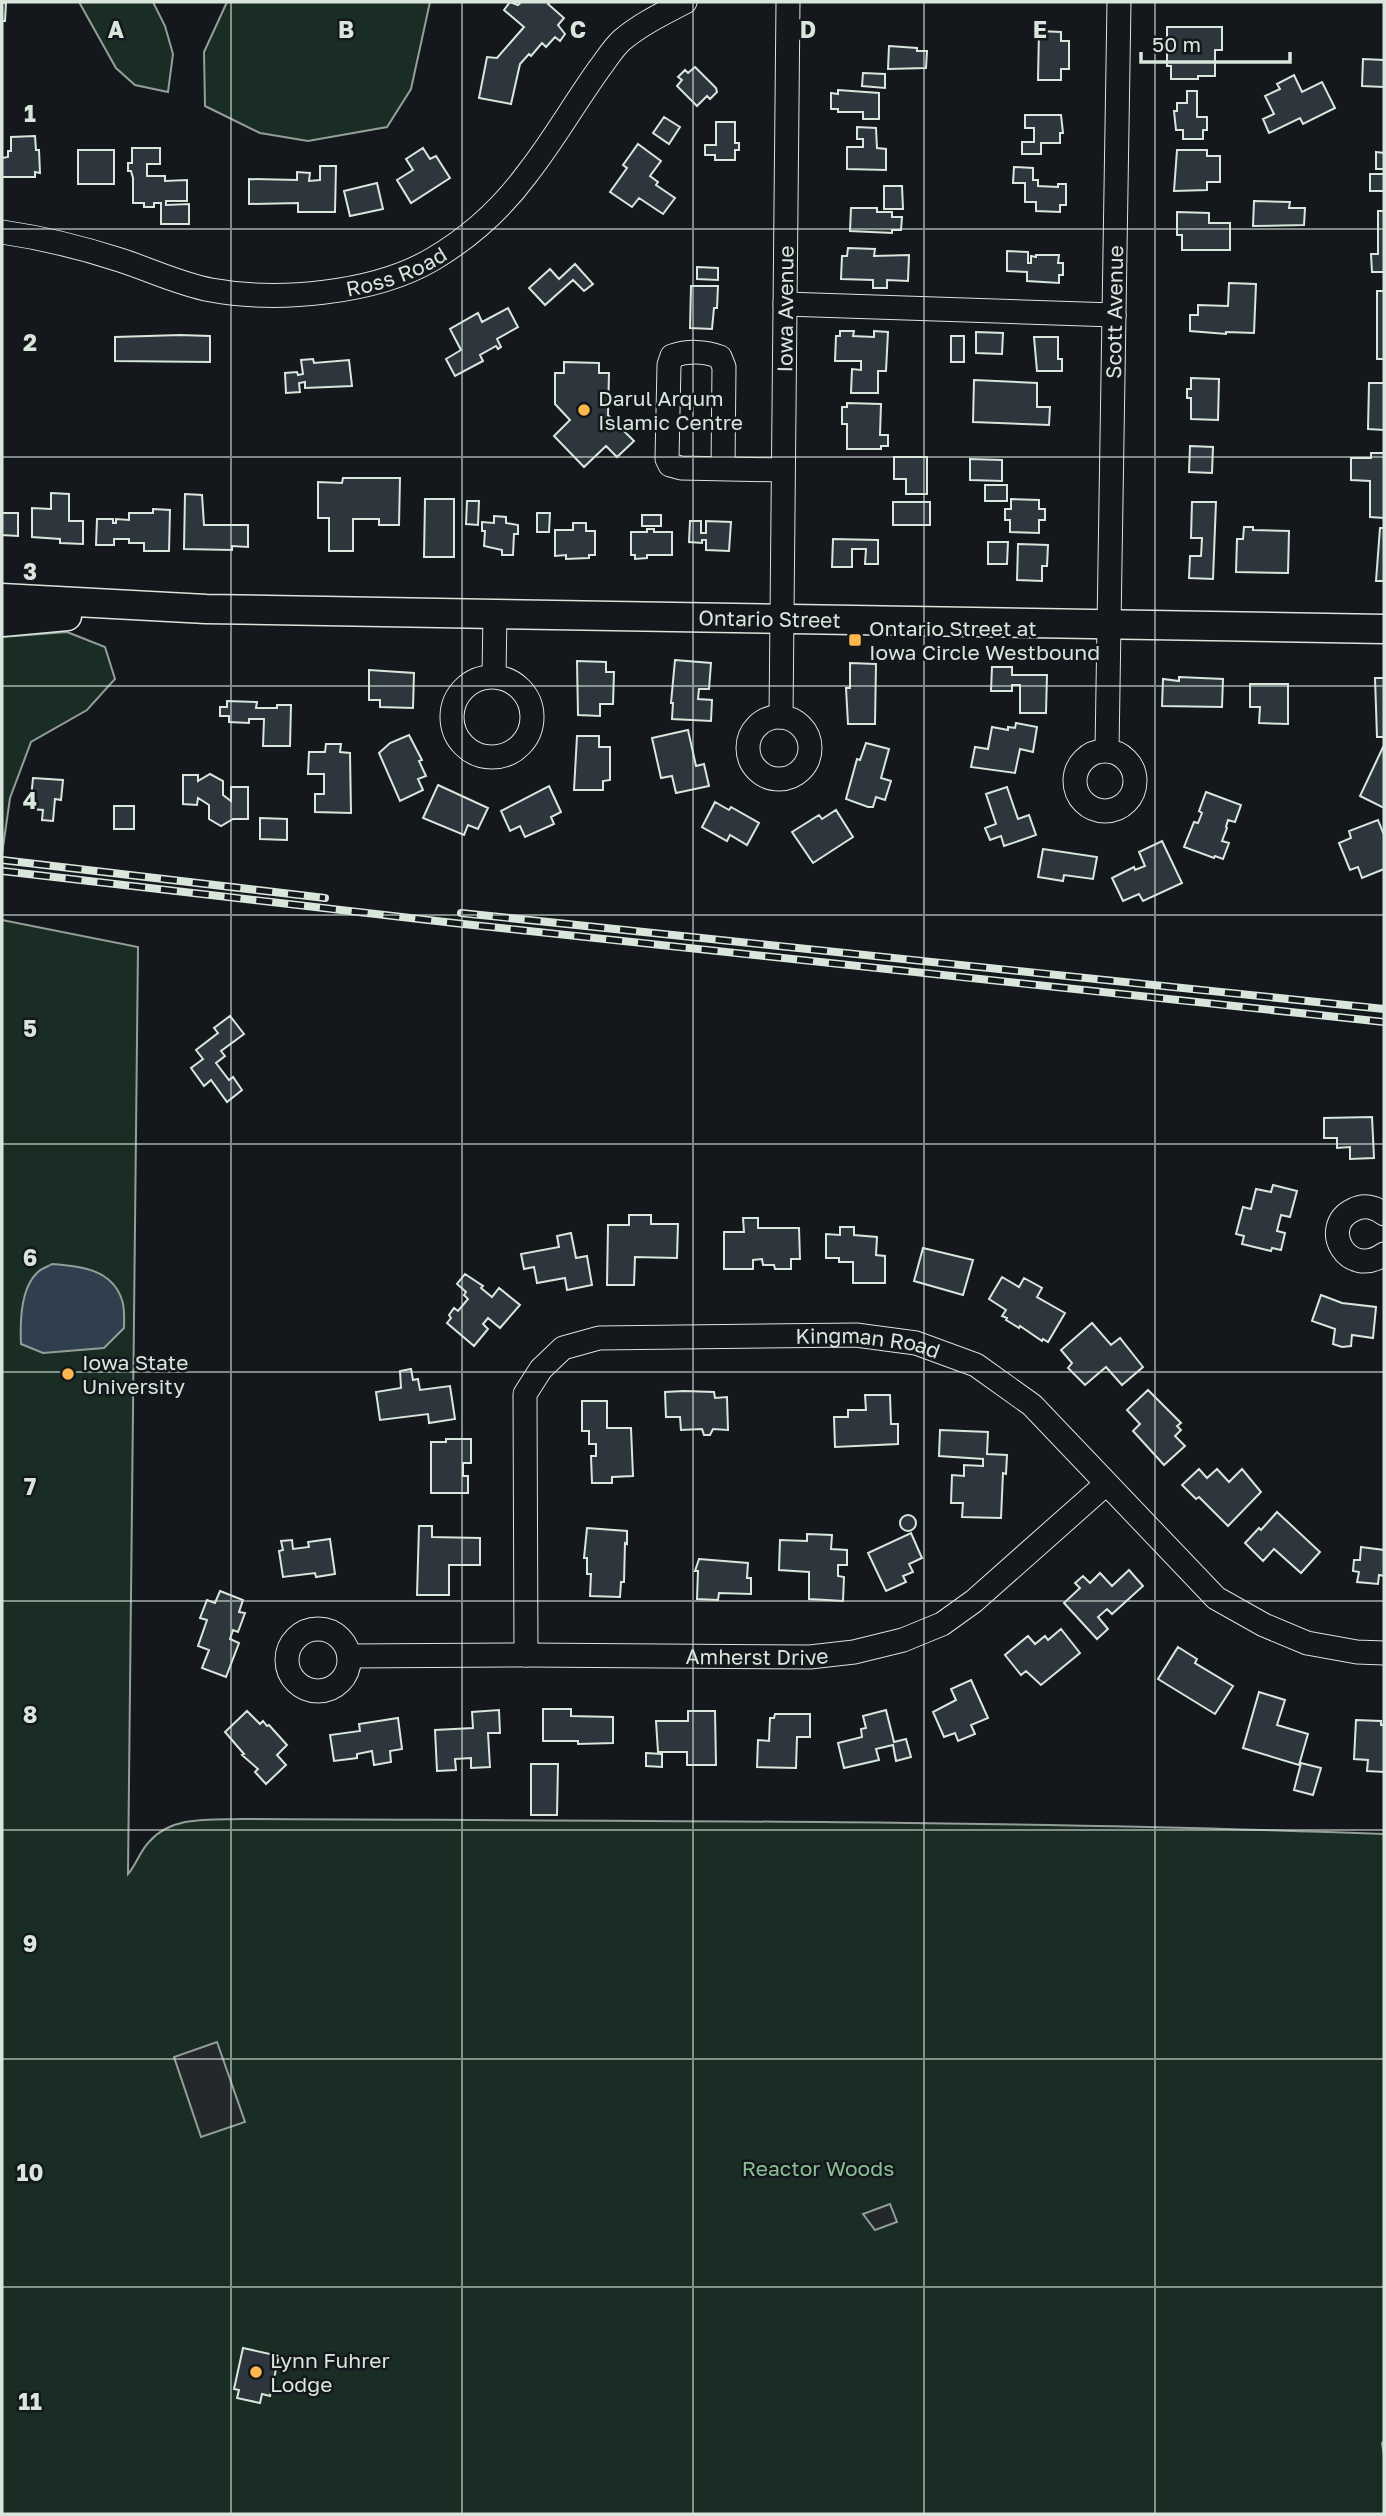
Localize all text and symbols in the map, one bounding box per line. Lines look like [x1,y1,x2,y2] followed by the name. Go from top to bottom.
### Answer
[108,15,125,43] text: A
[338,15,354,43] text: B
[570,15,586,43] text: C
[800,15,816,43] text: D
[1033,15,1047,43] text: E
[1141,21,1290,65] scale bar
[1152,31,1201,57] text: 50 m
[24,99,36,127] text: 1
[344,241,451,302] street label: Ross Road
[771,245,799,373] street label: Iowa Avenue
[1100,245,1128,379] street label: Scott Avenue
[23,328,37,356] text: 2
[598,385,743,435] place label: Darul Arqum Islamic Centre
[576,402,592,418] marker: Darul Arqum Islamic Centre
[23,557,37,585] text: 3
[698,604,841,633] street label: Ontario Street
[869,615,1100,665] place label: Ontario Street at Iowa Circle Westbound
[847,632,863,648] marker: Ontario Street at Iowa Circle Westbound
[23,786,37,814] text: 4
[23,1014,37,1042] text: 5
[23,1243,37,1271] text: 6
[795,1322,944,1364] street label: Kingman Road
[82,1349,188,1399] place label: Iowa State University
[60,1366,76,1382] marker: Iowa State University
[24,1472,36,1500] text: 7
[685,1642,830,1670] street label: Amherst Drive
[23,1700,37,1728] text: 8
[23,1929,37,1957] text: 9
[742,2155,894,2181] park label: Reactor Woods
[17,2158,43,2186] text: 10
[270,2347,390,2397] place label: Lynn Fuhrer Lodge
[248,2364,264,2380] marker: Lynn Fuhrer Lodge
[18,2387,42,2415] text: 11

